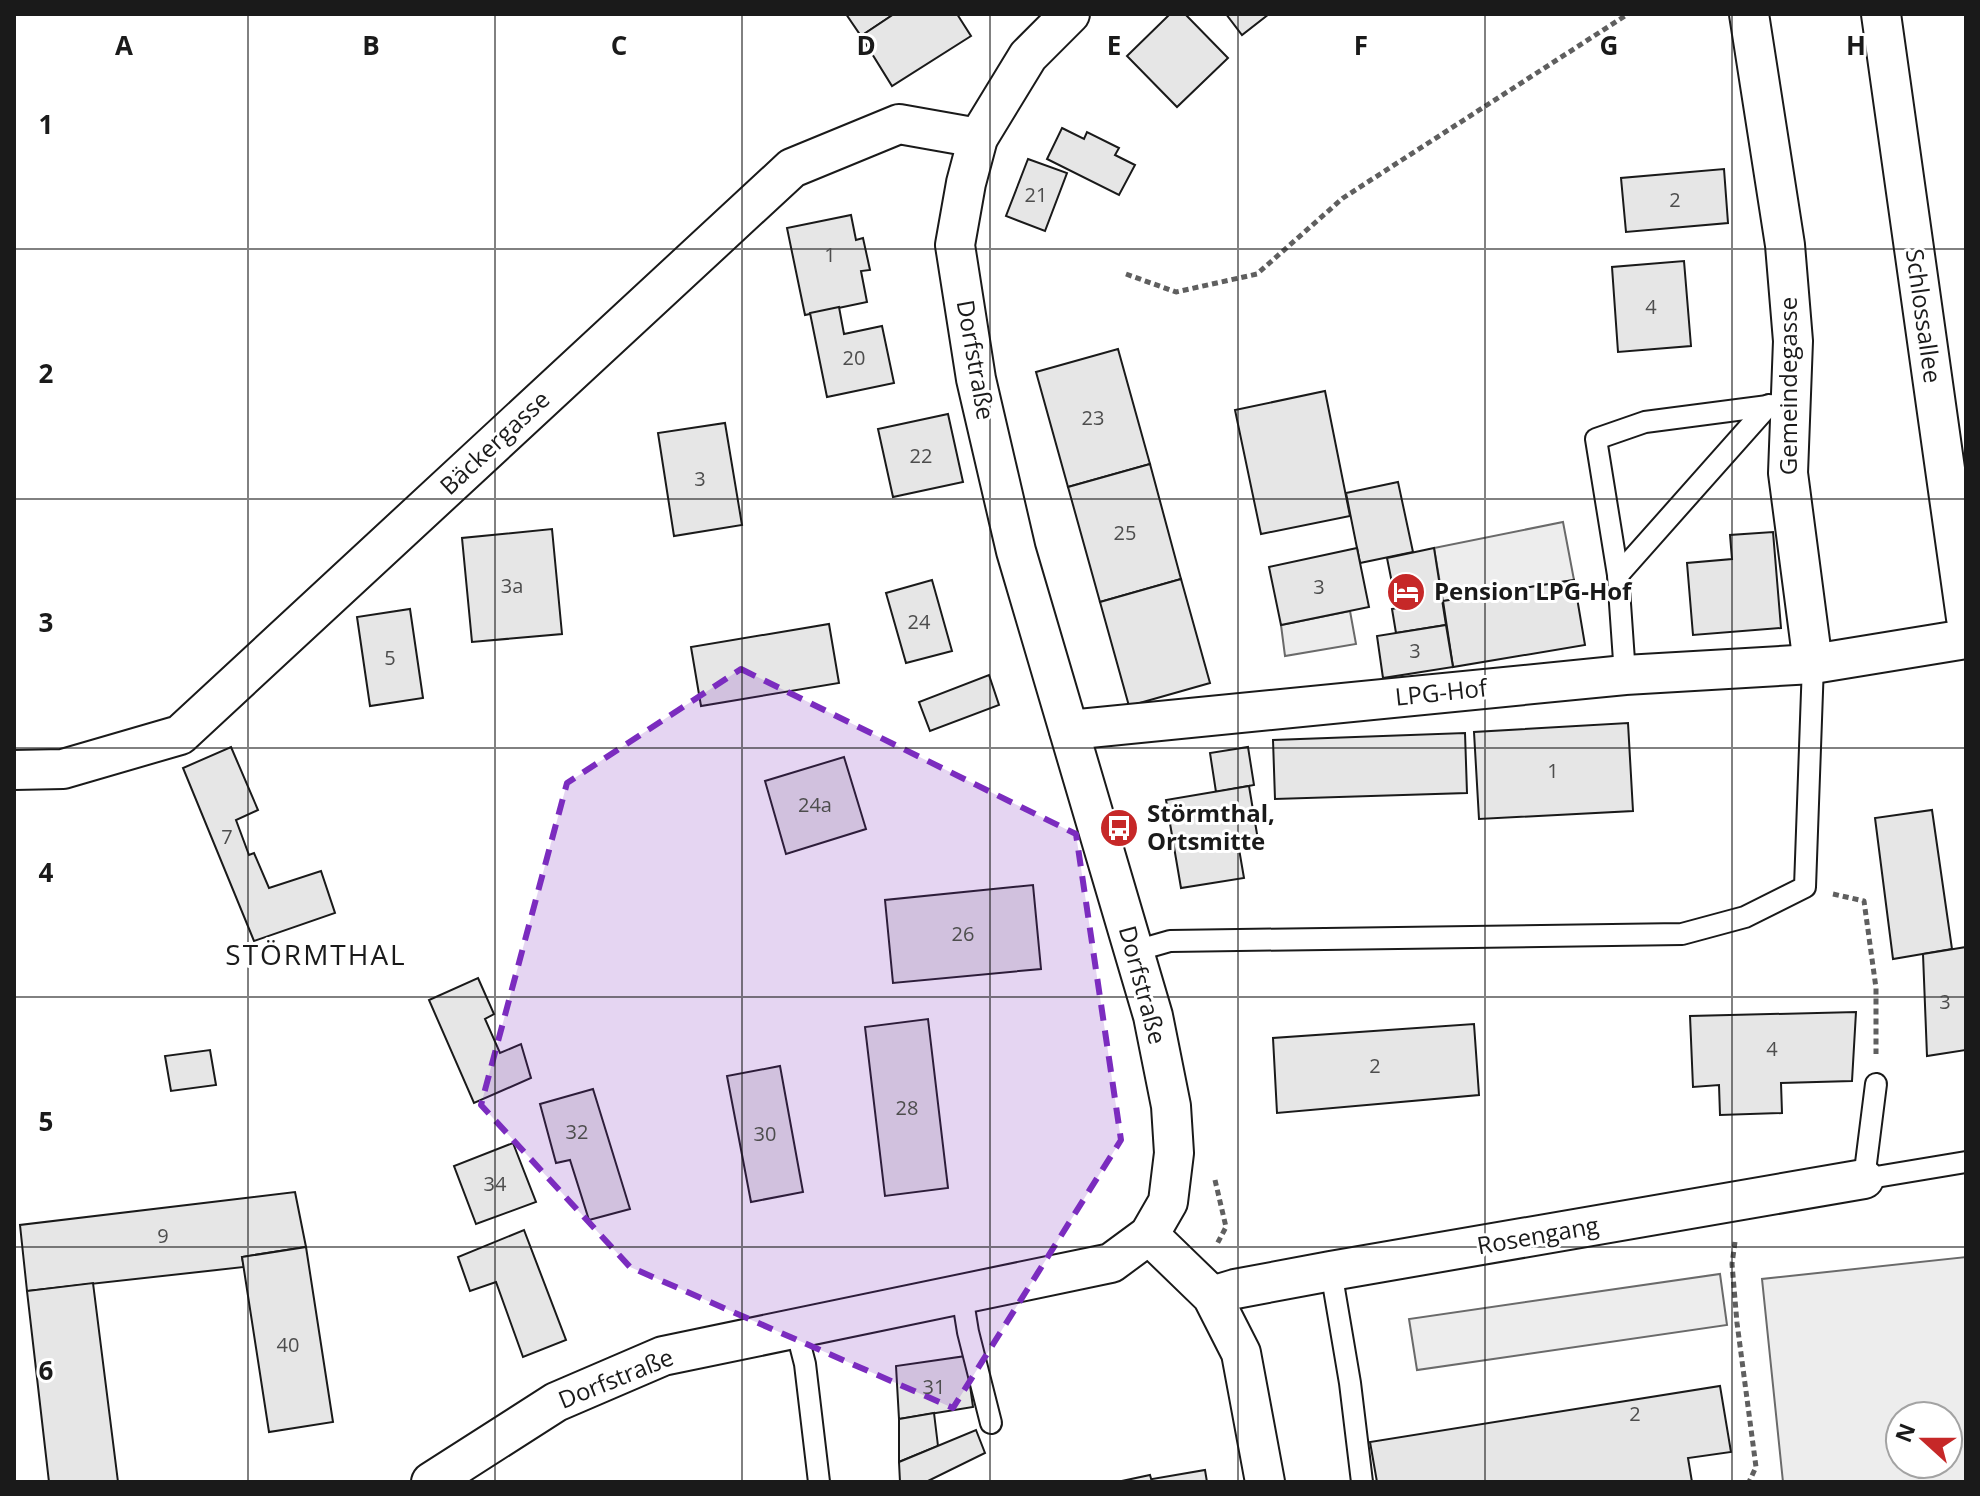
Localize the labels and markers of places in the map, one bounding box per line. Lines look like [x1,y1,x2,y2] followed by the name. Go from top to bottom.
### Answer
[1385,571,1427,613] hotel icon: Pension LPG-Hof
[1434,574,1633,607] place label: Pension LPG-Hof
[1147,796,1275,857] place label: Störmthal, Ortsmitte
[1098,807,1140,849] bus stop icon: Störmthal, Ortsmitte

